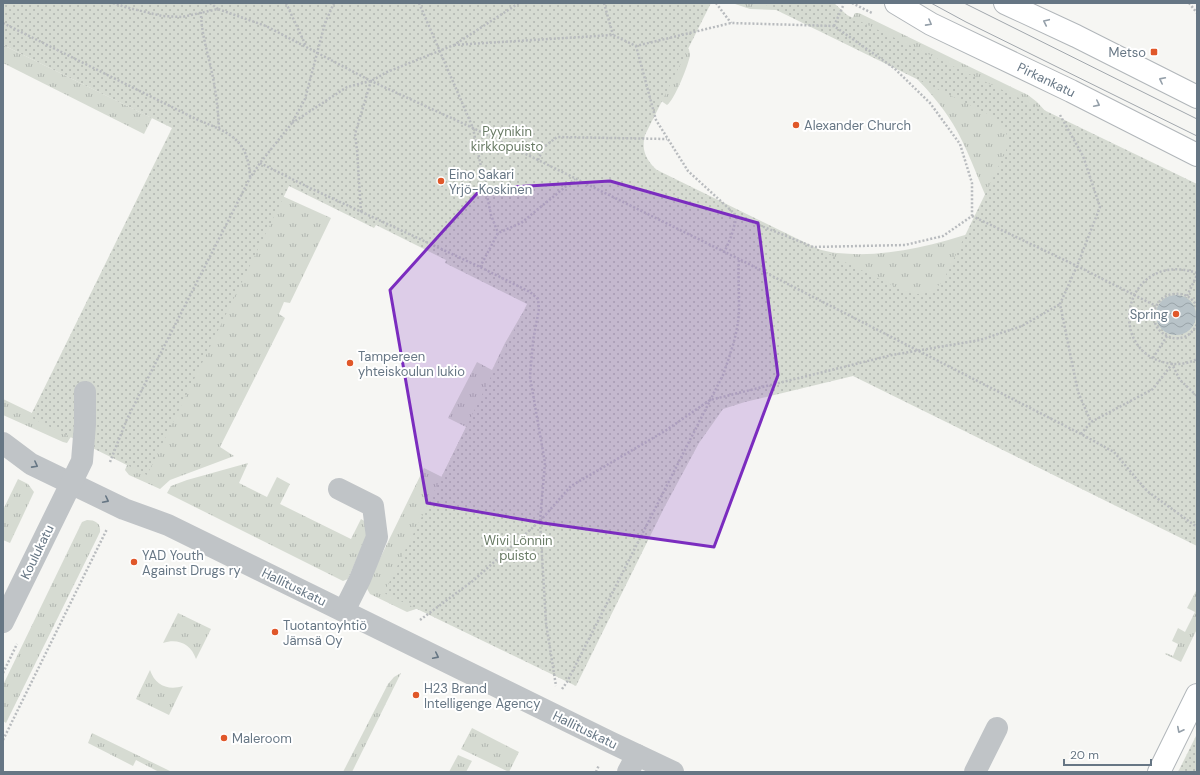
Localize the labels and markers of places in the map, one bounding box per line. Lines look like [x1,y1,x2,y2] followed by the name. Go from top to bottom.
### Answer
[1109,44,1146,61] place label: Metso
[1149,47,1159,57] marker: Metso
[804,117,911,134] place label: Alexander Church
[791,120,801,130] marker: Alexander Church
[449,166,532,198] place label: Eino Sakari Yrjö-Koskinen
[436,176,446,186] marker: Eino Sakari Yrjö-Koskinen
[1130,306,1168,323] place label: Spring
[1171,309,1181,319] marker: Spring
[358,348,465,380] place label: Tampereen yhteiskoulun lukio
[345,358,355,368] marker: Tampereen yhteiskoulun lukio
[142,547,241,579] place label: YAD Youth Against Drugs ry
[129,557,139,567] marker: YAD Youth Against Drugs ry
[283,617,367,649] place label: Tuotantoyhtiö Jämsä Oy
[270,627,280,637] marker: Tuotantoyhtiö Jämsä Oy
[424,680,541,712] place label: H23 Brand Intelligenge Agency
[411,690,421,700] marker: H23 Brand Intelligenge Agency
[232,730,292,747] place label: Maleroom
[219,733,229,743] marker: Maleroom

